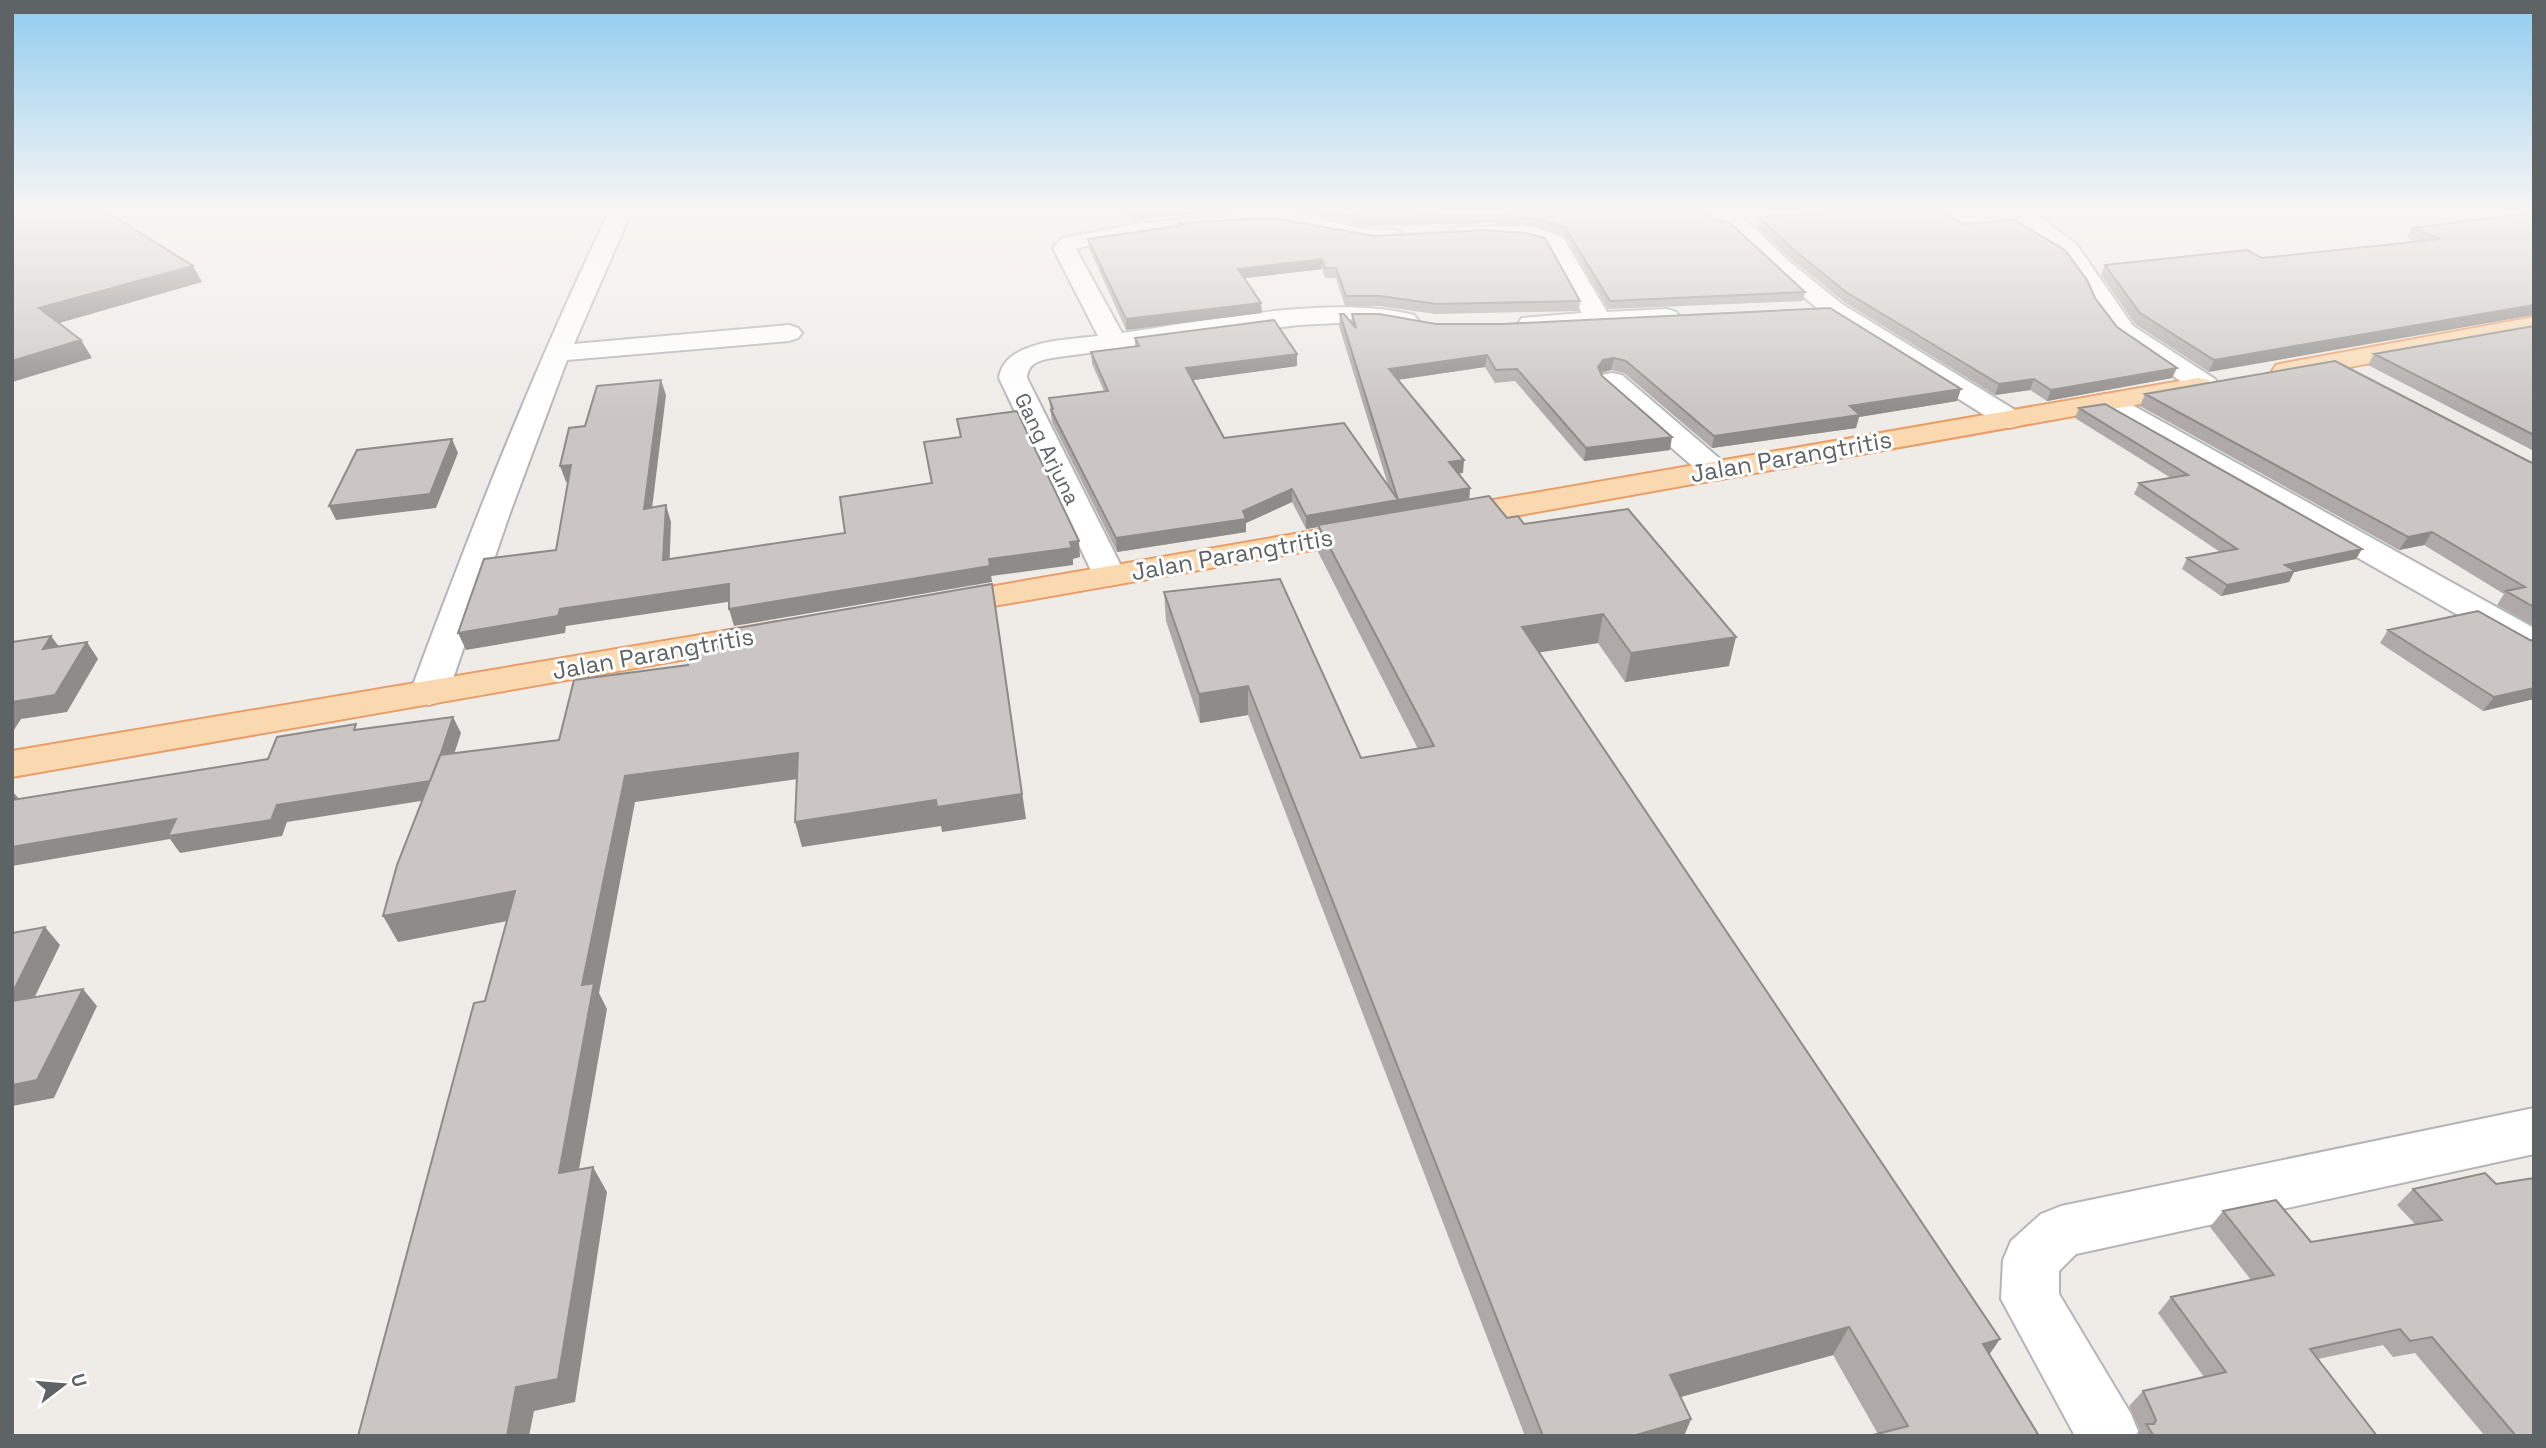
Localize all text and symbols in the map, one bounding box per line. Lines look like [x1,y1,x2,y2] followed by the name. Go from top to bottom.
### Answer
[1009,388,1086,509] street label: Gang Arjuna
[1688,424,1894,489] street label: Jalan Parangtritis
[1129,522,1335,587] street label: Jalan Parangtritis
[550,621,756,686] street label: Jalan Parangtritis
[28,1350,98,1420] north arrow
[65,1371,93,1390] text: U

